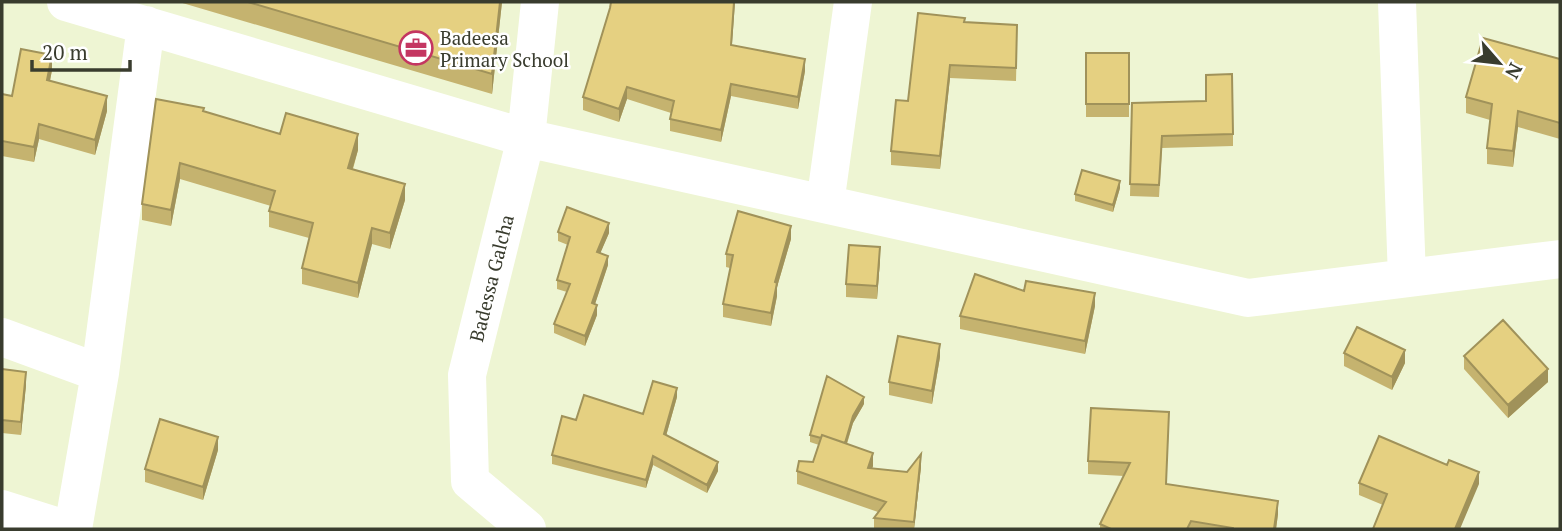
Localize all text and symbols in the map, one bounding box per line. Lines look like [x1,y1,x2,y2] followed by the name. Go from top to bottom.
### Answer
[440,25,569,72] place label: Badeesa Primary School
[32,28,130,72] scale bar
[1464,28,1534,98] north arrow
[397,29,435,67] office icon: Badeesa Primary School
[42,38,88,66] text: 20 m
[1500,59,1529,84] text: N
[463,212,519,344] street label: Badessa Galcha

